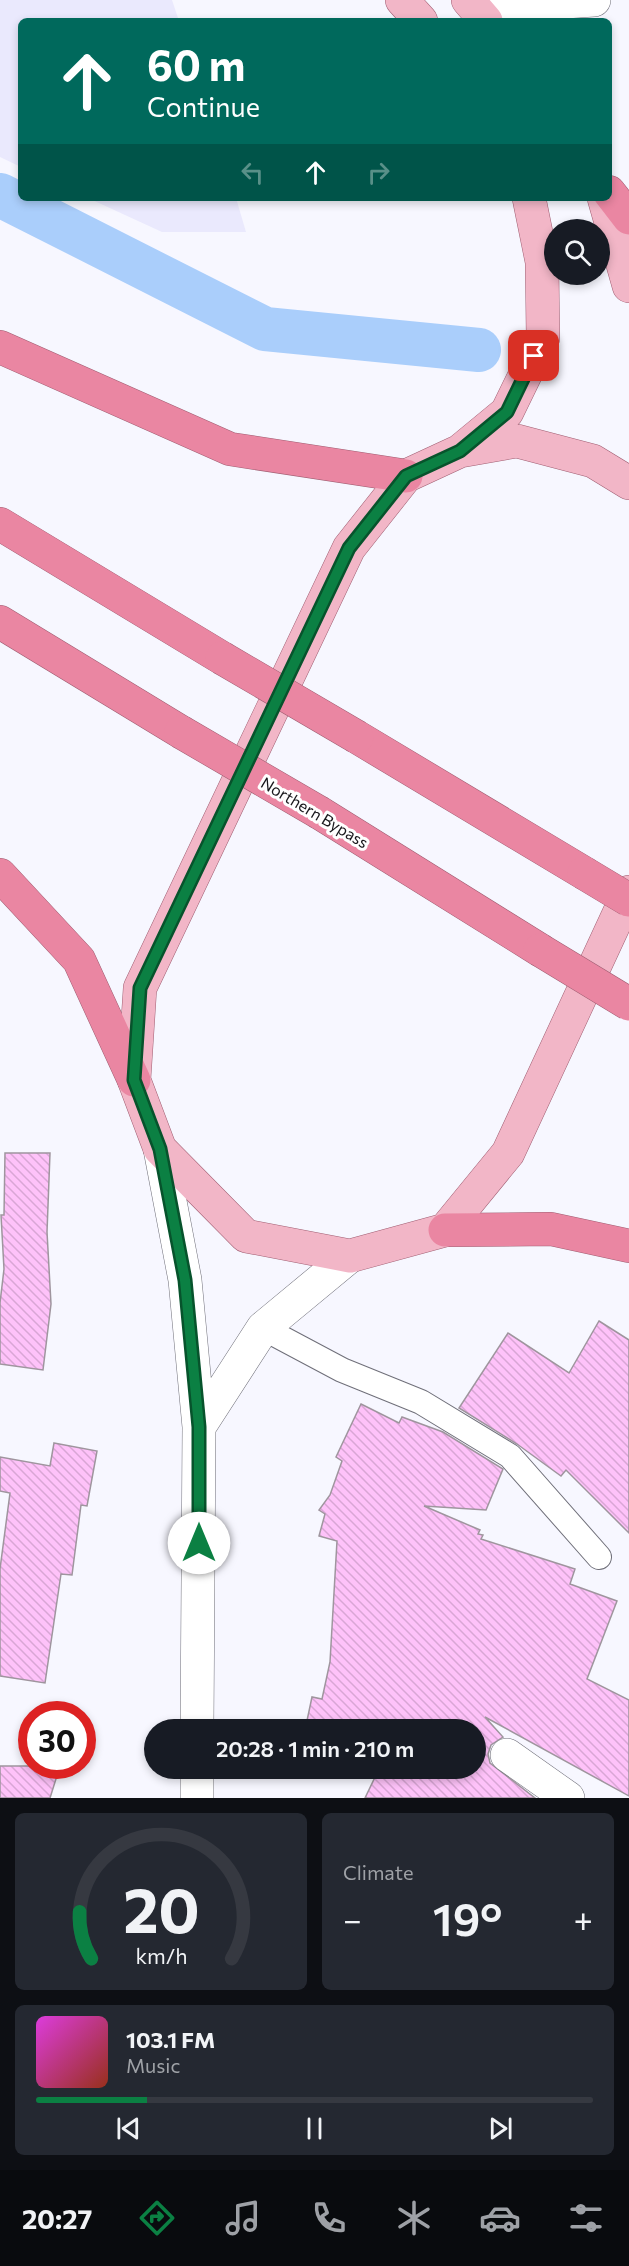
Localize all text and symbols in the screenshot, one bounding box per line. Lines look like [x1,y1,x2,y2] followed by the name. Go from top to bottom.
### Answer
[147,38,246,90] text: 60 m
[48,42,126,120] icon: ahead
[147,90,260,123] text: Continue
[236,156,269,189] icon: left
[299,156,332,189] icon: ahead
[362,156,395,189] icon: right
[544,219,610,285] map controls
[544,219,610,285] button: search
[508,330,559,381] pin
[517,339,550,372] icon: arrive
[258,773,372,851] street label: Northern Bypass
[167,1511,231,1575] position arrow
[18,1701,96,1779] speed limit sign: 30
[216,1735,414,1762] text: 20:28 · 1 min · 210 m
[343,1860,413,1884] text: Climate
[123,1870,199,1946] text: 20
[433,1890,502,1945] text: 19°
[343,1898,362,1939] text: −
[574,1898,593,1939] text: +
[135,1942,187,1968] text: km/h
[126,2026,215,2053] text: 103.1 FM
[126,2053,180,2077] text: Music
[112,2112,145,2145] icon: previous
[298,2112,331,2145] icon: pause
[484,2112,517,2145] icon: next
[136,2197,178,2239] icon: directions
[222,2197,264,2239] icon: music
[308,2197,350,2239] icon: phone
[393,2197,435,2239] icon: climate
[479,2197,521,2239] icon: car
[565,2197,607,2239] icon: filters
[22,2202,92,2235] text: 20:27

